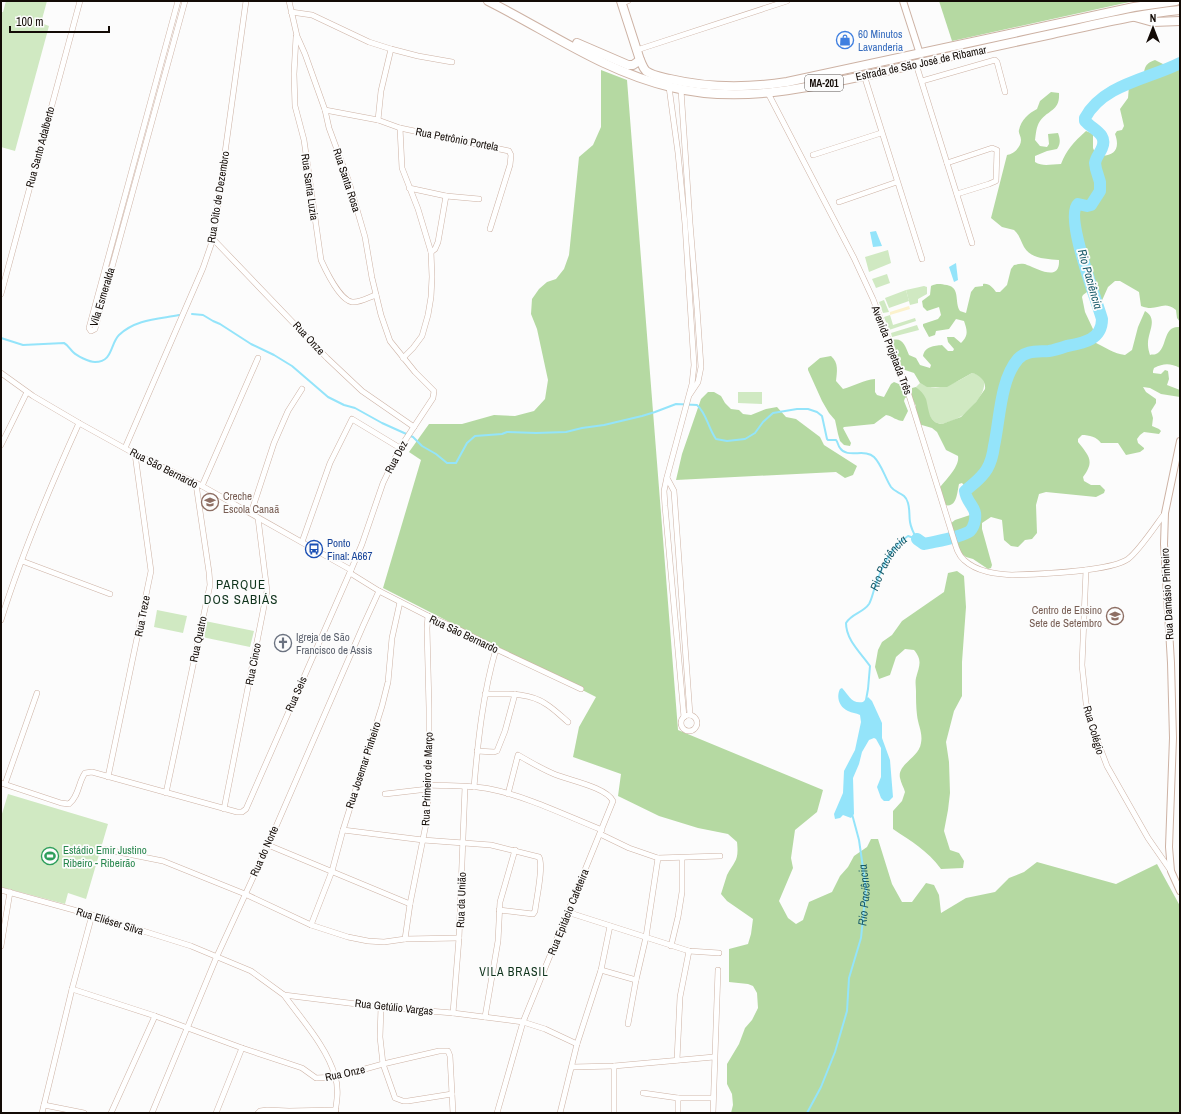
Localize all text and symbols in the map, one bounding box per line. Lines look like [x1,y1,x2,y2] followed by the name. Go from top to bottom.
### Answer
[10,8,109,34] scale bar
[1133,8,1173,48] north arrow
[1150,11,1156,25] text: N
[16,14,43,30] text: 100 m
[858,27,903,54] place label: 60 Minutos Lavanderia
[835,30,855,50] shop icon: 60 Minutos Lavanderia
[854,42,988,84] street label: Estrada de São José de Ribamar
[805,75,843,91] road number: MA-201
[22,105,58,189] street label: Rua Santo Adalberto
[414,124,500,154] street label: Rua Petrônio Portela
[330,146,364,214] street label: Rua Santa Rosa
[204,150,232,244] street label: Rua Oito de Dezembro
[298,153,322,221] street label: Rua Santa Luzia
[1074,247,1106,311] water label: Rio Paciência
[86,266,118,328] street label: Vila Esmeralda
[868,303,916,397] street label: Avenida Projetada Três
[290,318,328,358] street label: Rua Onze
[382,438,411,476] street label: Rua Dez
[128,445,200,491] street label: Rua São Bernardo
[223,489,279,516] place label: Creche Escola Canaã
[200,492,220,512] school or university icon: Creche Escola Canaã
[866,531,911,593] water label: Rio Paciência
[327,536,373,563] place label: Ponto Final: A667
[304,539,324,559] bus stop icon: Ponto Final: A667
[1158,548,1176,640] street label: Rua Damásio Pinheiro
[204,576,278,608] district label: PARQUE DOS SABIÁS
[131,594,153,638] street label: Rua Treze
[1029,603,1102,630] place label: Centro de Ensino Sete de Setembro
[1105,606,1125,626] school or university icon: Centro de Ensino Sete de Setembro
[427,612,501,656] street label: Rua São Bernardo
[186,615,210,663] street label: Rua Quatro
[296,630,373,657] place label: Igreja de São Francisco de Assis
[273,633,293,653] church icon: Igreja de São Francisco de Assis
[242,642,264,686] street label: Rua Cinco
[282,674,310,714] street label: Rua Seis
[1080,704,1108,756] street label: Rua Colégio
[342,720,384,810] street label: Rua Josemar Pinheiro
[418,732,436,826] street label: Rua Primeiro de Março
[247,824,281,878] street label: Rua do Norte
[63,843,147,870] place label: Estádio Emir Justino Ribeiro - Ribeirão
[40,846,60,866] sports icon: Estádio Emir Justino Ribeiro - Ribeirão
[854,863,874,927] water label: Rio Paciência
[544,867,592,957] street label: Rua Epitácio Cafeteira
[453,872,469,928] street label: Rua da União
[75,904,145,938] street label: Rua Eliéser Silva
[479,964,549,980] district label: VILA BRASIL
[354,996,434,1018] street label: Rua Getúlio Vargas
[324,1062,366,1084] street label: Rua Onze

